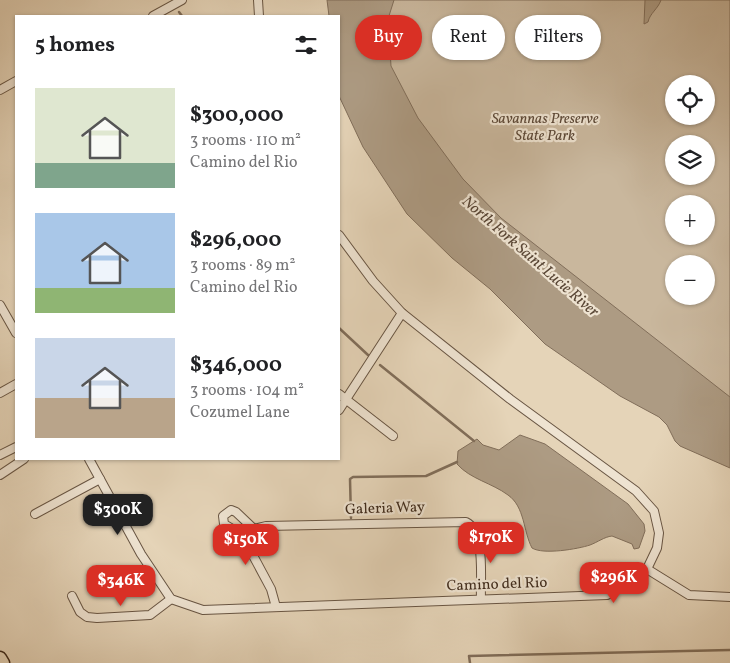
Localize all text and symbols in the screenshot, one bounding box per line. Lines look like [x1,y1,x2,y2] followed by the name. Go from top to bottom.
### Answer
[355,15,422,60] chip: Buy
[432,15,505,60] chip: Rent
[515,15,601,60] chip: Filters
[35,31,115,60] text: 5 homes
[292,31,320,59] icon: filters
[665,75,715,305] map controls
[665,75,715,125] button: locate
[190,101,283,130] text: $300,000
[75,108,135,168] icon: home
[492,109,599,147] park label: Savannas Preserve State Park
[190,130,301,152] text: 3 rooms · 110 m²
[665,135,715,185] button: layers
[190,152,298,174] text: Camino del Rio
[457,191,604,323] water label: North Fork Saint Lucie River
[665,195,715,245] button: +
[190,226,281,255] text: $296,000
[75,233,135,293] icon: home
[190,255,295,277] text: 3 rooms · 89 m²
[665,255,715,305] button: −
[190,277,298,299] text: Camino del Rio
[190,351,282,380] text: $346,000
[75,358,135,418] icon: home
[190,380,304,402] text: 3 rooms · 104 m²
[190,402,290,424] text: Cozumel Lane
[83,494,153,536] pin: $300K
[345,497,425,521] street label: Galeria Way
[94,499,142,521] text: $300K
[456,522,526,564] pin: $170K
[211,524,281,566] pin: $150K
[469,527,513,549] text: $170K
[224,529,268,551] text: $150K
[579,562,649,604] pin: $296K
[86,564,156,607] pin: $346K
[591,567,637,589] text: $296K
[97,570,145,592] text: $346K
[446,573,548,597] street label: Camino del Rio

